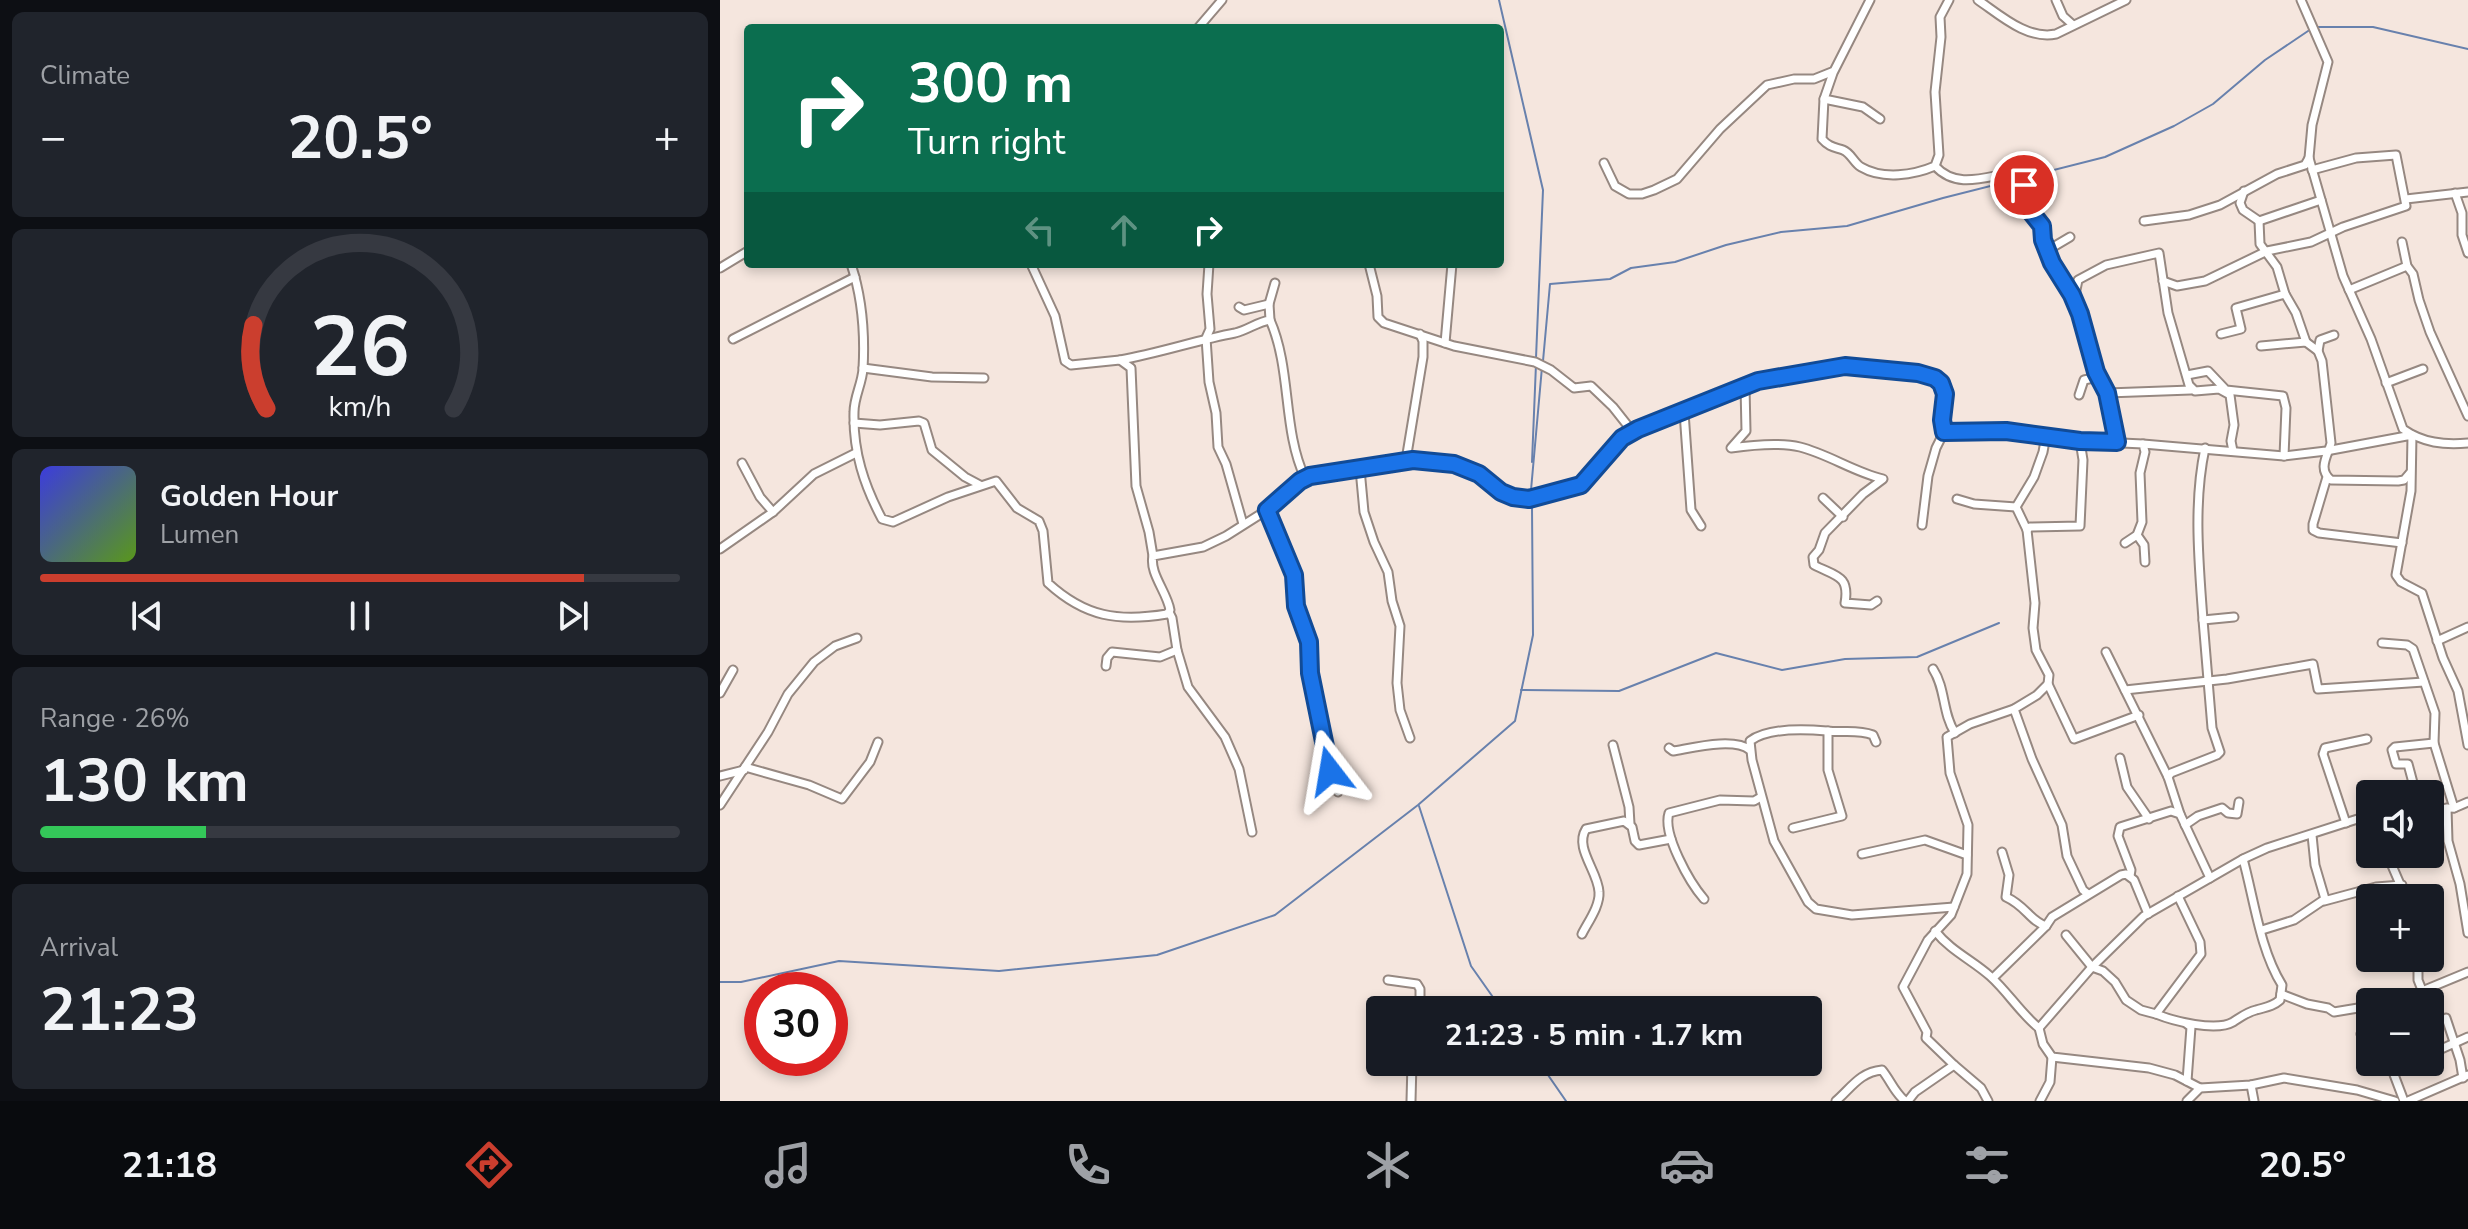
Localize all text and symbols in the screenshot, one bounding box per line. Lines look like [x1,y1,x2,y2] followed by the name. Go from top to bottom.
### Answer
[908,45,1073,122] text: 300 m
[776,56,880,160] icon: right
[40,58,130,93] text: Climate
[287,97,433,179] text: 20.5°
[40,108,66,168] text: −
[654,108,680,168] text: +
[908,118,1065,167] text: Turn right
[1990,151,2058,219] pin
[2002,163,2046,207] icon: arrive
[1018,208,1062,252] icon: left
[1102,208,1146,252] icon: ahead
[1186,208,1230,252] icon: right
[310,291,410,404] text: 26
[329,387,391,426] text: km/h
[160,476,338,517] text: Golden Hour
[160,517,239,552] text: Lumen
[125,594,169,638] icon: previous
[338,594,382,638] icon: pause
[551,594,595,638] icon: next
[40,701,190,736] text: Range · 26%
[1288,729,1372,813] position arrow
[40,740,249,822] text: 130 km
[2356,780,2444,1076] map controls
[2356,780,2444,868] button: sound
[2356,884,2444,972] button: +
[40,930,118,965] text: Arrival
[40,969,199,1051] text: 21:23
[744,972,848,1076] speed limit sign: 30
[2356,988,2444,1076] button: −
[1445,1015,1743,1056] text: 21:23 · 5 min · 1.7 km
[461,1137,517,1193] icon: directions
[760,1137,816,1193] icon: music
[1060,1137,1116,1193] icon: phone
[1360,1137,1416,1193] icon: climate
[1659,1137,1715,1193] icon: car
[1959,1137,2015,1193] icon: filters
[122,1141,217,1190] text: 21:18
[2259,1141,2346,1190] text: 20.5°

